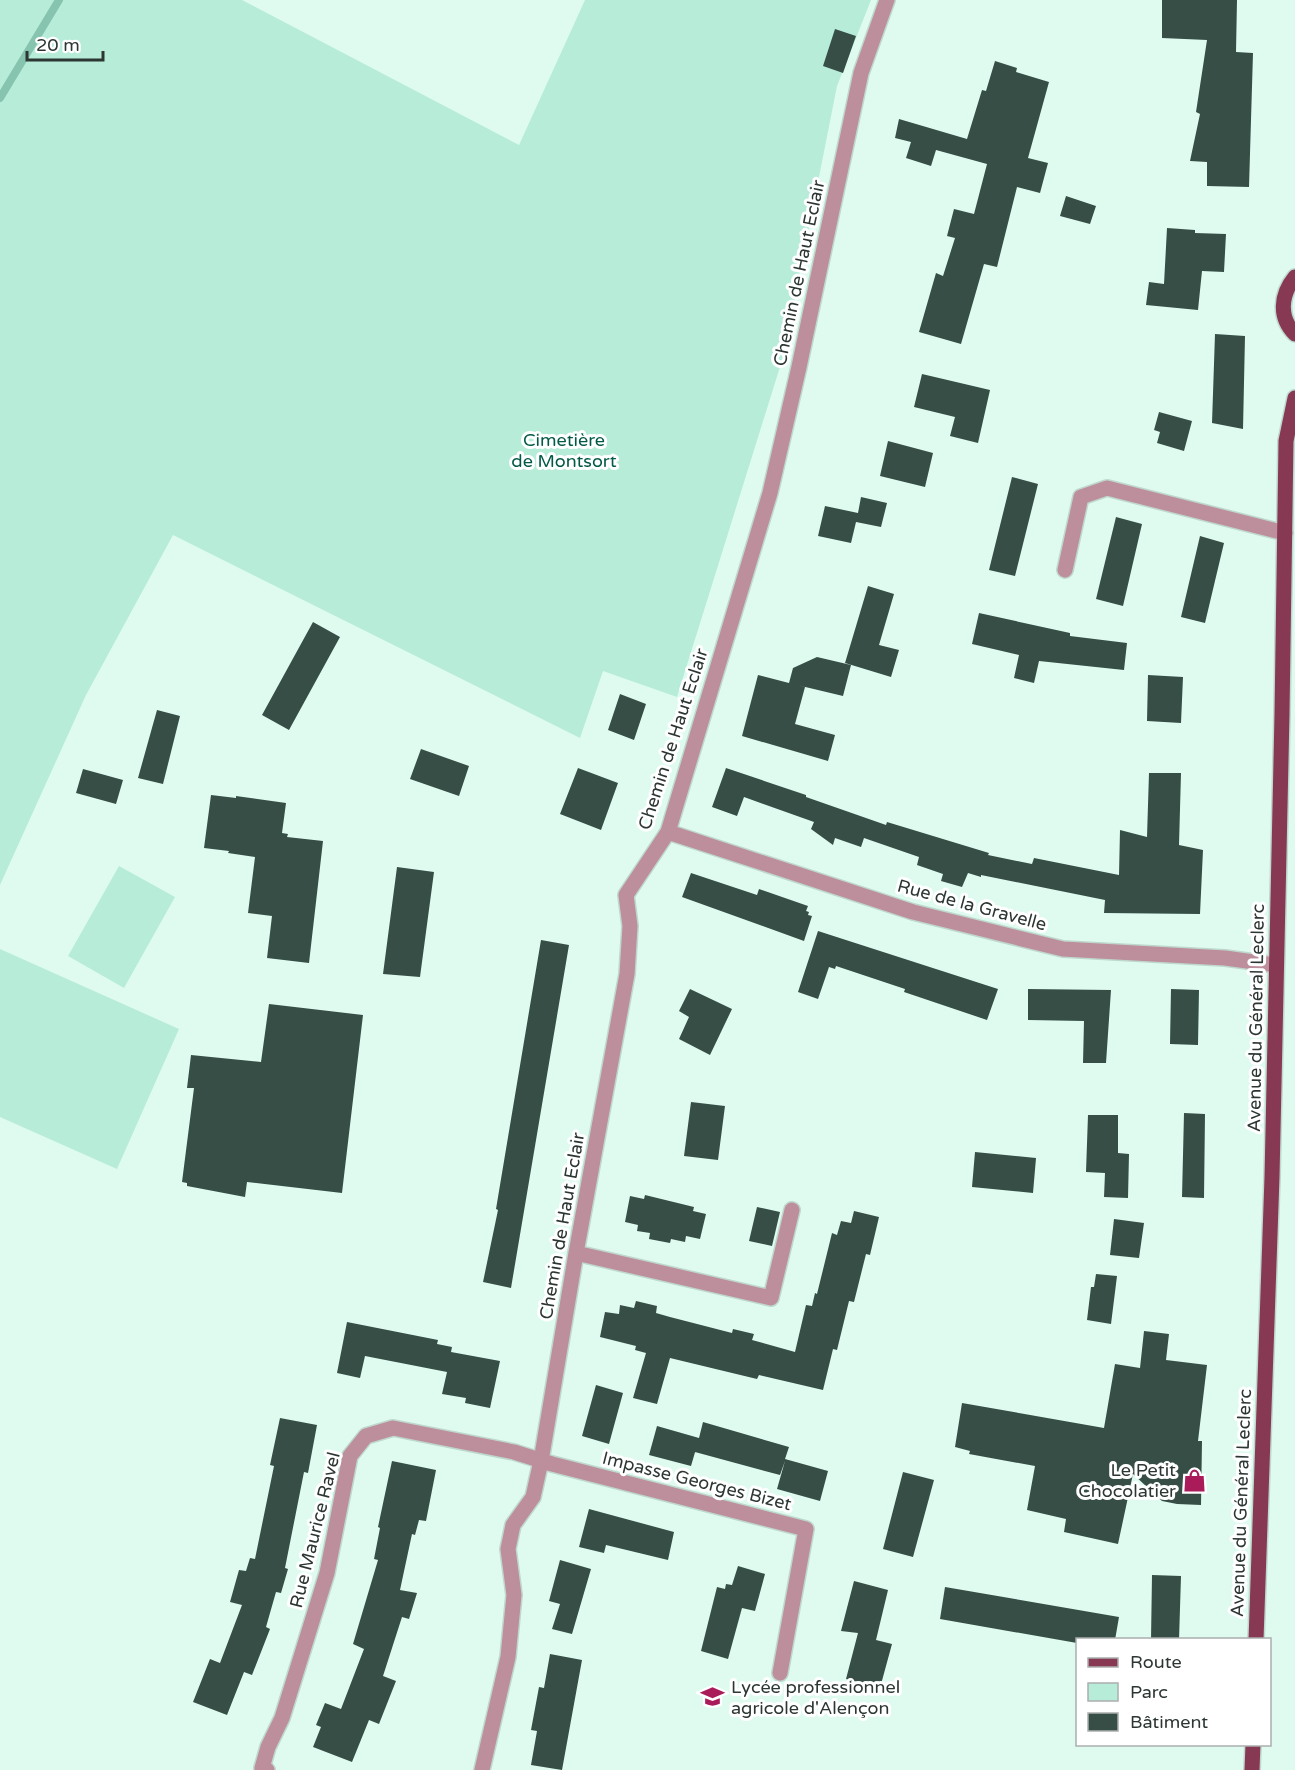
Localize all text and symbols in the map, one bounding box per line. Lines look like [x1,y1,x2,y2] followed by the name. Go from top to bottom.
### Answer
[27,24,104,62] scale bar
[36,34,80,56] text: 20 m
[769,178,829,368] street label: Chemin de Haut Eclair
[511,429,617,472] park label: Cimetière de Montsort
[633,645,713,833] street label: Chemin de Haut Eclair
[895,875,1049,935] street label: Rue de la Gravelle
[1243,904,1269,1132] street label: Avenue du Général Leclerc
[535,1131,589,1321] street label: Chemin de Haut Eclair
[1226,1389,1256,1617] street label: Avenue du Général Leclerc
[600,1447,794,1515] street label: Impasse Georges Bizet
[285,1450,345,1610] street label: Rue Maurice Ravel
[1078,1459,1176,1502] place label: Le Petit Chocolatier
[1181,1467,1207,1493] shop icon: Le Petit Chocolatier
[1076,1638,1271,1746] legend
[1130,1651,1182,1673] text: Route
[731,1676,900,1719] place label: Lycée professionnel agricole d'Alençon
[1130,1681,1168,1703] text: Parc
[700,1684,726,1710] school or university icon: Lycée professionnel agricole d'Alençon
[1130,1711,1208,1733] text: Bâtiment

